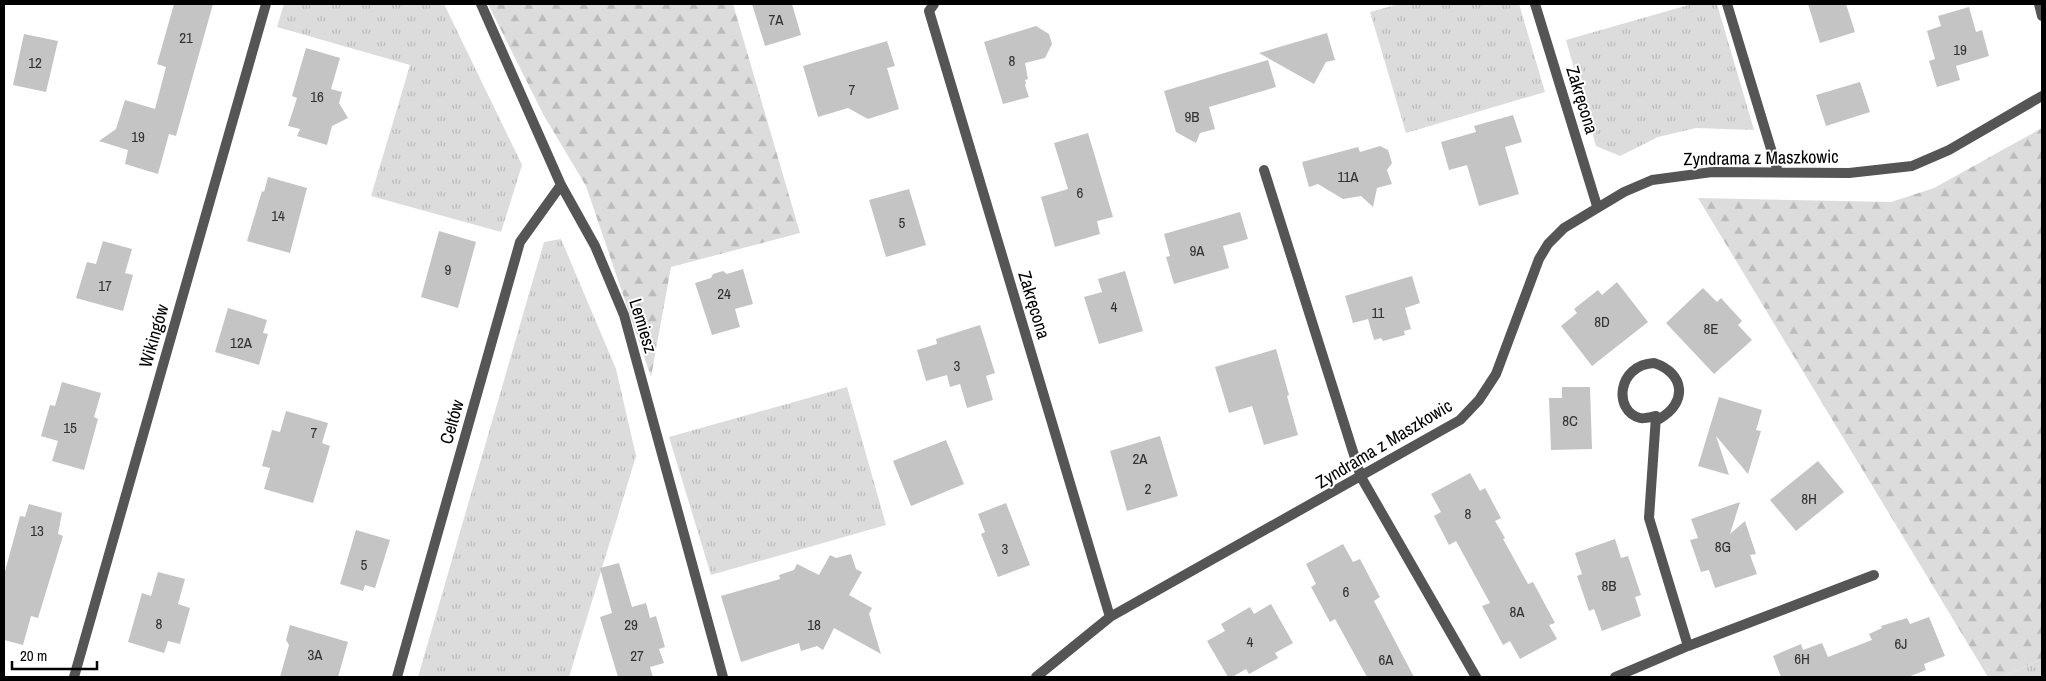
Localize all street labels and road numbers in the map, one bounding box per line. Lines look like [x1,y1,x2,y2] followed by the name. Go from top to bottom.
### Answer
[1560,63,1605,137] street label: Zakręcona
[1683,144,1839,171] street label: Zyndrama z Maszkowic
[1012,268,1057,342] street label: Zakręcona
[623,296,664,356] street label: Lemiesz
[133,301,175,370] street label: Wikingów
[1311,393,1457,494] street label: Zyndrama z Maszkowic
[433,396,470,447] street label: Celtów

